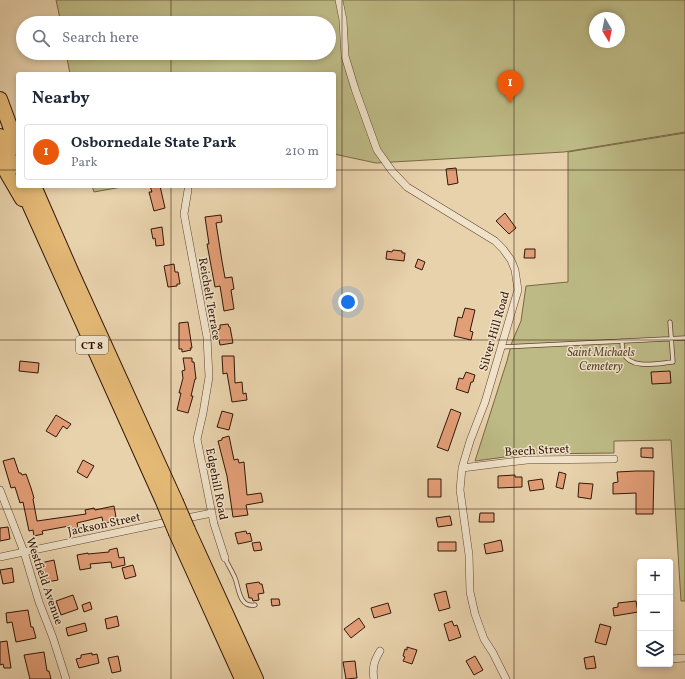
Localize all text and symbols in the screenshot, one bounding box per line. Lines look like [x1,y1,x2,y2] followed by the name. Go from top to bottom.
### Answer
[589,12,625,48] north arrow
[16,16,336,60] search box
[30,27,52,49] icon: search
[62,28,139,49] text: Search here
[497,70,523,103] pin: 1
[32,87,90,110] text: Nearby
[71,133,236,154] text: Osbornedale State Park
[43,143,49,161] text: 1
[285,143,319,161] text: 210 m
[71,154,98,172] text: Park
[194,256,224,342] street label: Reichelt Terrace
[476,289,514,373] street label: Silver Hill Road
[338,292,358,312] your location
[76,336,108,354] road number: CT 8
[567,345,635,375] park label: Saint Michaels Cemetery
[504,441,570,461] street label: Beech Street
[201,447,231,522] street label: Edgehill Road
[66,509,142,541] street label: Jackson Street
[22,536,67,627] street label: Westfield Avenue
[637,559,673,667] map controls
[637,559,673,595] button: +
[637,595,673,631] button: −
[637,631,673,667] button: layers

